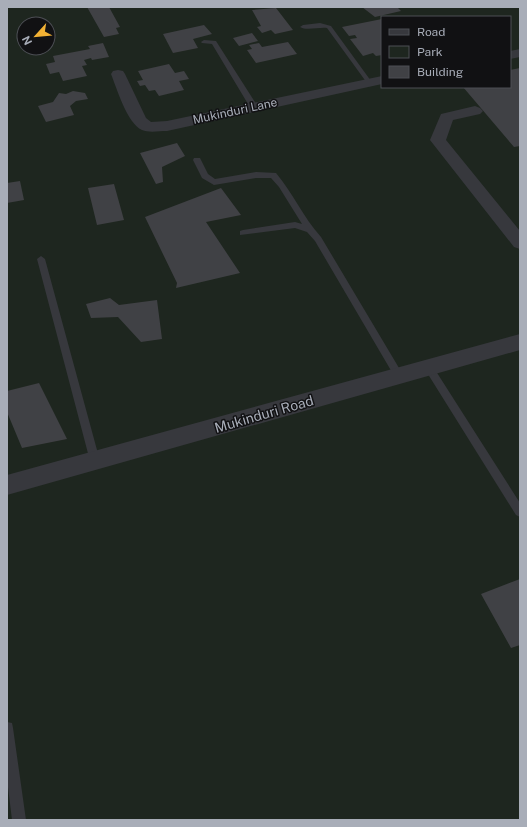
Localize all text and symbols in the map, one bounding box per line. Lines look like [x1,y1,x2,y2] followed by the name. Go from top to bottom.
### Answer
[16,16,56,56] north arrow
[381,16,511,88] legend
[417,25,445,39] text: Road
[20,34,34,47] text: N
[417,45,443,59] text: Park
[417,65,463,79] text: Building
[191,95,279,127] street label: Mukinduri Lane
[213,392,315,436] street label: Mukinduri Road

